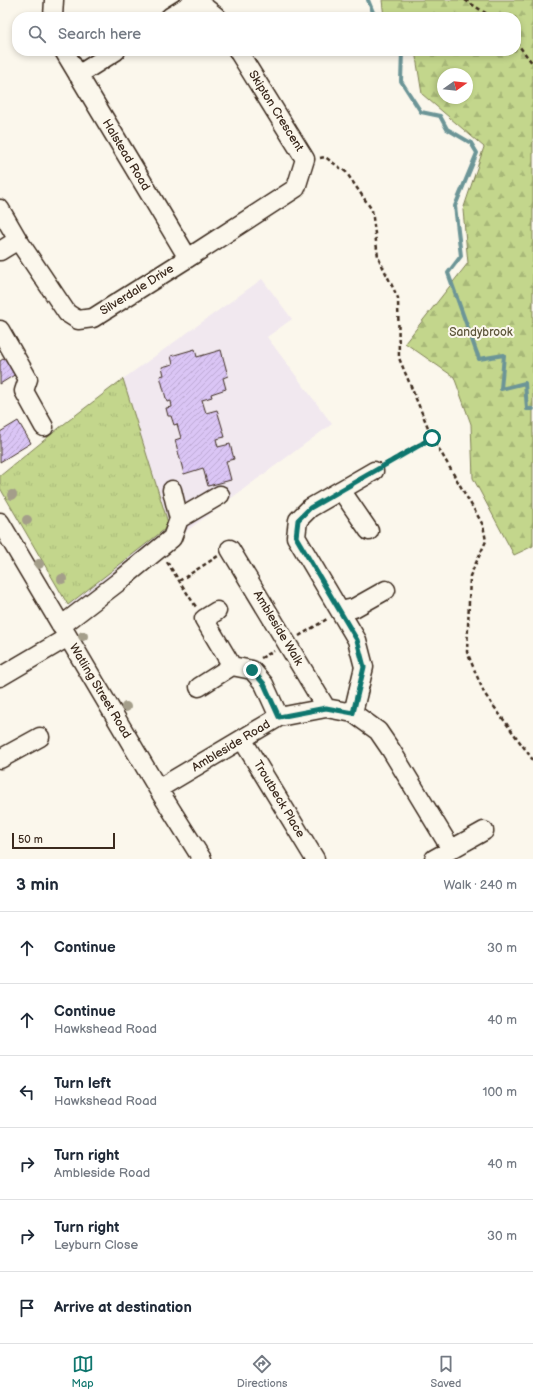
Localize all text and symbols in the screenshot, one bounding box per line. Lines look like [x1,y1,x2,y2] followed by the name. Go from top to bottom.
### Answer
[12,12,521,56] search box
[26,23,48,45] icon: search
[58,25,141,44] text: Search here
[245,68,307,154] street label: Skipton Crescent
[437,68,473,104] north arrow
[99,117,153,193] street label: Halstead Road
[97,261,177,319] street label: Silverdale Drive
[449,325,513,340] park label: Sandybrook
[423,429,441,447] route start
[250,588,306,668] street label: Ambleside Walk
[66,641,134,741] street label: Watling Street Road
[243,661,261,679] route end
[189,717,273,775] street label: Ambleside Road
[250,758,308,840] street label: Troutbeck Place
[12,831,115,850] scale bar
[18,833,43,846] text: 50 m
[16,875,59,895] text: 3 min
[443,877,517,893] text: Walk · 240 m
[16,937,38,959] icon: ahead
[54,938,116,957] text: Continue
[487,940,517,956] text: 30 m
[54,1002,116,1021] text: Continue
[16,1009,38,1031] icon: ahead
[487,1012,517,1028] text: 40 m
[54,1021,157,1037] text: Hawkshead Road
[54,1074,111,1093] text: Turn left
[16,1081,38,1103] icon: left
[482,1084,517,1100] text: 100 m
[54,1093,157,1109] text: Hawkshead Road
[54,1146,119,1165] text: Turn right
[16,1153,38,1175] icon: right
[487,1156,517,1172] text: 40 m
[54,1165,150,1181] text: Ambleside Road
[54,1218,119,1237] text: Turn right
[16,1225,38,1247] icon: right
[487,1228,517,1244] text: 30 m
[54,1237,138,1253] text: Leyburn Close
[16,1297,38,1319] icon: arrive
[54,1298,192,1317] text: Arrive at destination
[72,1353,94,1390] tab: Map
[237,1353,287,1390] tab: Directions
[431,1353,461,1390] tab: Saved

